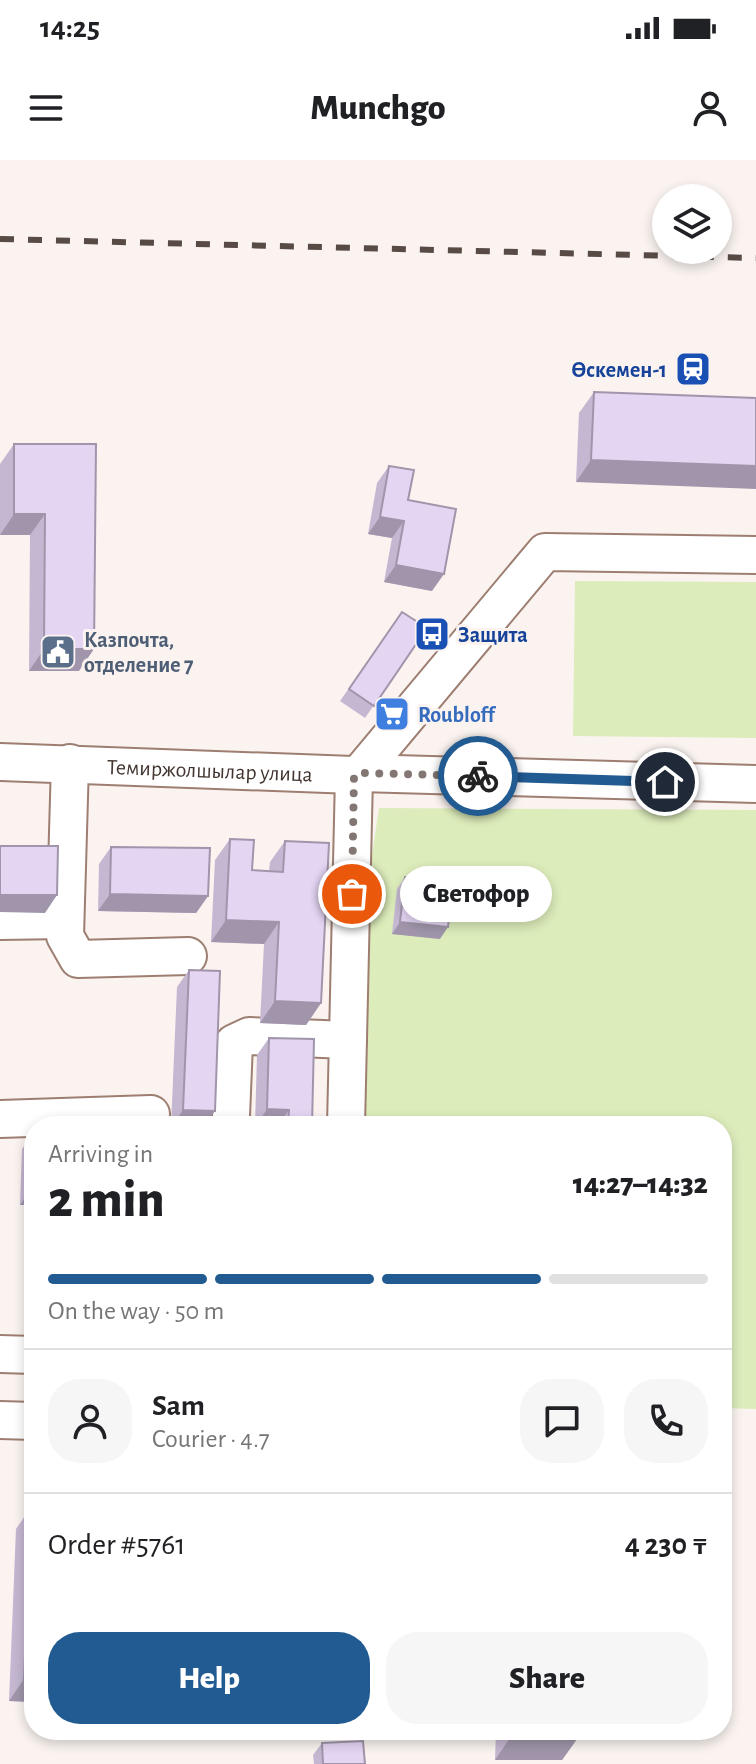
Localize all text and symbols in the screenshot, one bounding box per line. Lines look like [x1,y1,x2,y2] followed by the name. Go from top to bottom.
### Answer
[40,13,100,43] text: 14:25
[24,86,68,130] icon: menu
[688,86,732,130] icon: person
[310,90,446,126] text: Munchgo
[652,184,732,264] map controls
[652,184,732,264] button: layers
[674,350,712,388] station icon: Өскемен-1
[571,359,667,381] place label: Өскемен-1
[413,615,451,653] bus stop icon: Защита
[458,624,528,646] place label: Защита
[84,629,193,676] place label: Казпочта, отделение 7
[39,633,77,671] public building icon: Казпочта, отделение 7
[373,695,411,733] supermarket icon: Roubloff
[418,704,496,726] place label: Roubloff
[438,736,518,816] courier
[631,748,699,816] pin
[456,754,500,798] icon: bike
[107,756,313,786] street label: Темиржолшылар улица
[643,760,687,804] icon: home
[318,860,386,928] pin
[400,866,552,922] callout: Светофор
[330,872,374,916] icon: bag
[423,881,529,907] text: Светофор
[48,1141,153,1167] text: Arriving in
[573,1169,708,1199] text: 14:27–14:32
[48,1174,164,1226] text: 2 min
[48,1298,224,1324] text: On the way · 50 m
[48,1379,132,1463] button: person
[520,1379,604,1463] button: chat
[624,1379,708,1463] button: phone
[152,1391,205,1421] text: Sam
[152,1426,270,1452] text: Courier · 4.7
[48,1530,186,1560] text: Order #5761
[625,1530,708,1560] text: 4 230 ₸
[48,1632,370,1724] button: Help
[386,1632,708,1724] button: Share

